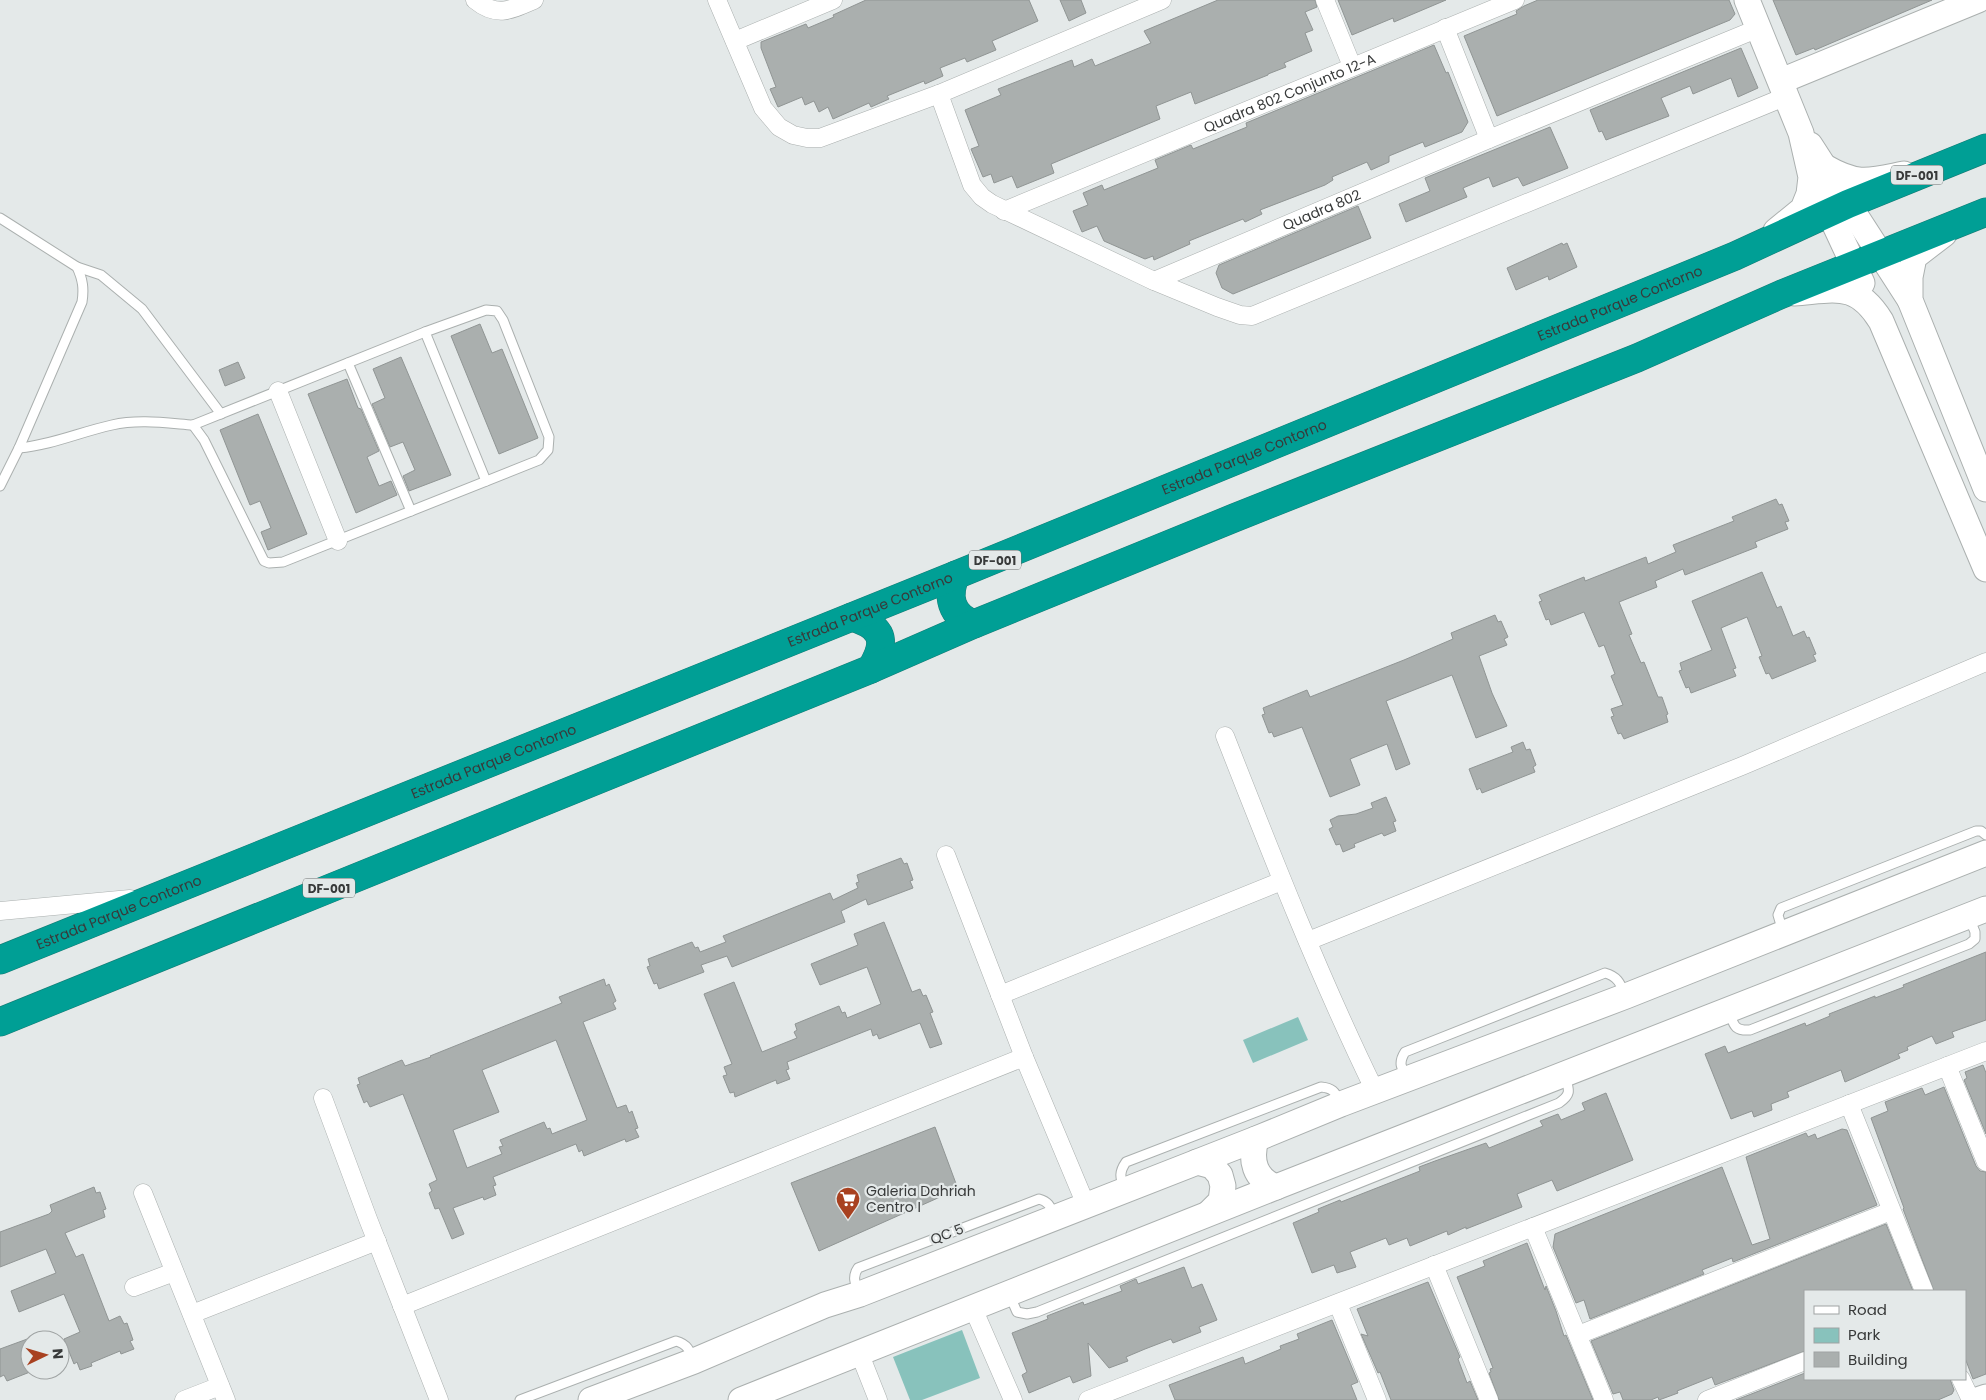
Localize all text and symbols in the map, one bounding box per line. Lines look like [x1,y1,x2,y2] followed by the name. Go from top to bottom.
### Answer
[1200,49,1379,138] street label: Quadra 802 Conjunto 12-A
[1891,166,1943,184] road number: DF-001
[1279,185,1364,235] street label: Quadra 802
[1534,260,1705,346] street label: Estrada Parque Contorno
[1159,414,1330,500] street label: Estrada Parque Contorno
[969,550,1021,570] road number: DF-001
[784,567,956,652] street label: Estrada Parque Contorno
[408,719,579,804] street label: Estrada Parque Contorno
[33,870,204,954] street label: Estrada Parque Contorno
[303,878,355,898] road number: DF-001
[866,1181,976,1217] place label: Galeria Dahriah Centro I
[835,1186,861,1220] supermarket icon: Galeria Dahriah Centro I
[927,1219,967,1249] street label: QC 5
[1804,1290,1966,1380] legend
[1848,1299,1887,1320] text: Road
[1848,1324,1880,1345] text: Park
[20,1330,70,1380] north arrow
[48,1348,68,1360] text: N
[1848,1349,1908,1370] text: Building

